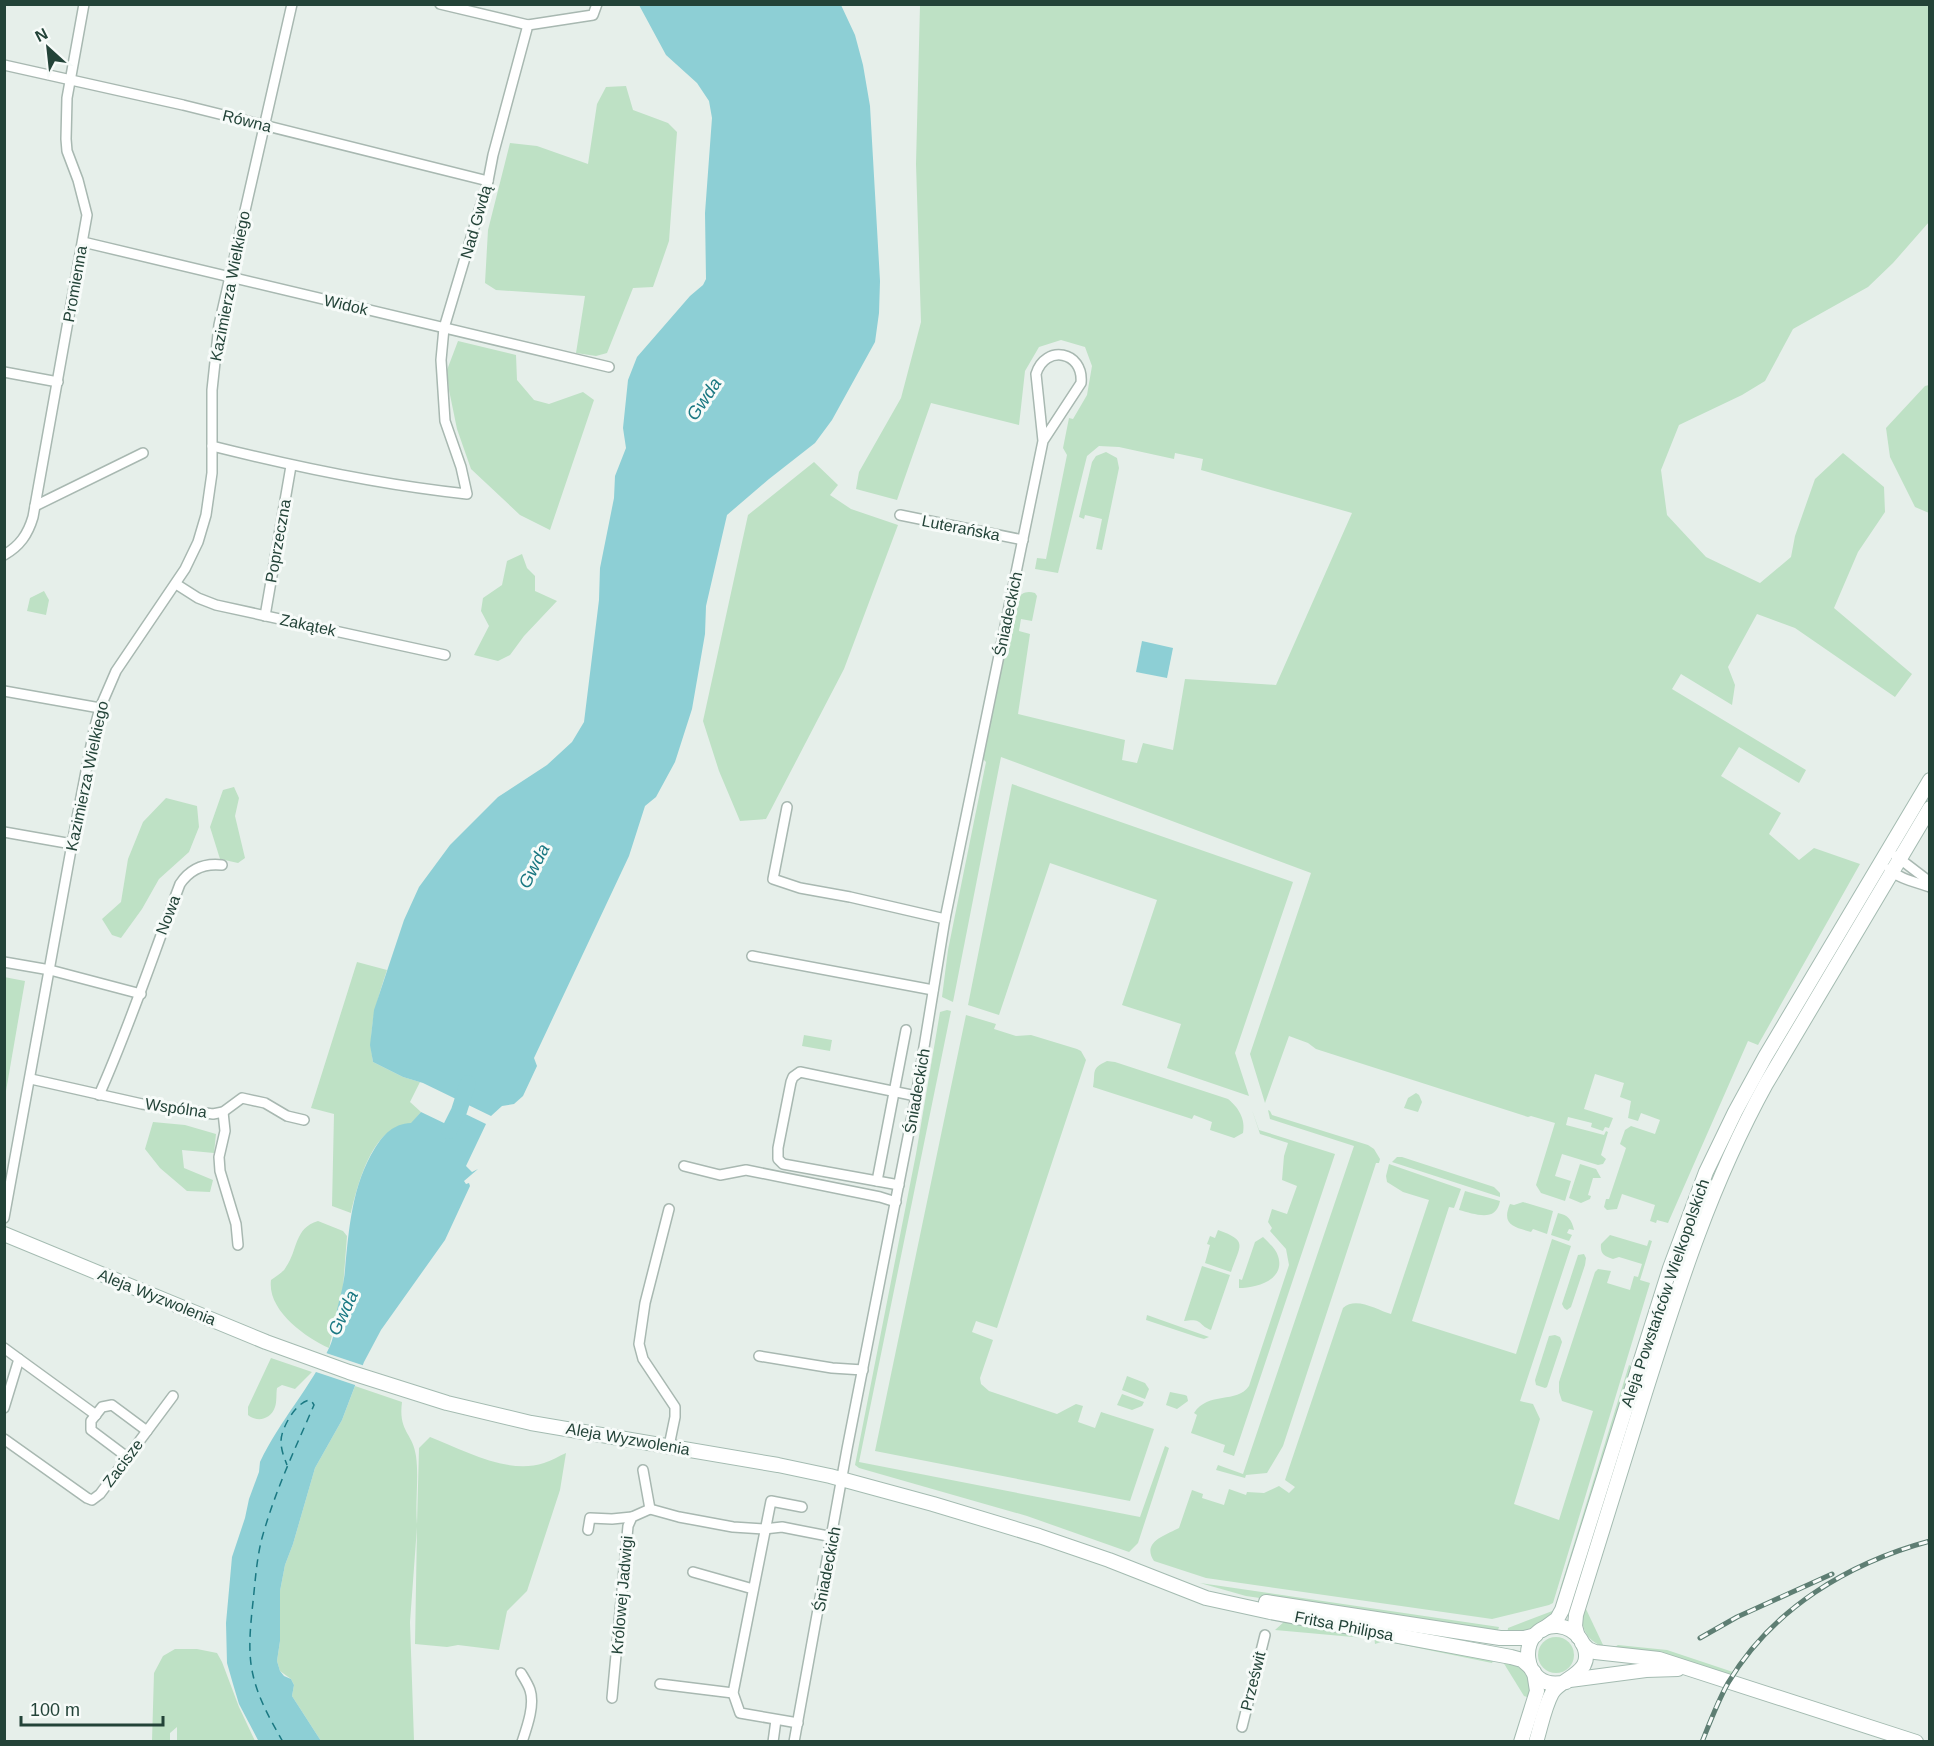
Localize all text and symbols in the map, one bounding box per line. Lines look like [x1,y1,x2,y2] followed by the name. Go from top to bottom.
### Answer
[18,18,78,78] north arrow
[32,25,50,45] text: N
[221,107,273,135] street label: Równa
[457,183,495,261] street label: Nad Gwdą
[207,209,253,363] street label: Kazimierza Wielkiego
[60,244,90,324] street label: Promienna
[322,292,371,319] street label: Widok
[683,374,725,424] water label: Gwda
[262,498,294,584] street label: Poprzeczna
[921,512,1002,544] street label: Luterańska
[990,570,1025,658] street label: Śniadeckich
[278,611,339,639] street label: Zakątek
[63,699,111,853] street label: Kazimierza Wielkiego
[514,841,554,891] water label: Gwda
[153,893,183,937] street label: Nowa
[900,1047,933,1135] street label: Śniadeckich
[144,1095,208,1121] street label: Wspólna
[1618,1177,1712,1409] street label: Aleja Powstańców Wielkopolskich
[96,1266,218,1328] street label: Aleja Wyzwolenia
[324,1287,362,1339] water label: Gwda
[565,1420,691,1458] street label: Aleja Wyzwolenia
[100,1436,146,1490] street label: Zacisze
[809,1525,844,1613] street label: Śniadeckich
[608,1535,636,1655] street label: Królowej Jadwigi
[1293,1608,1395,1644] street label: Fritsa Philipsa
[1237,1649,1269,1712] street label: Prześwit
[21,1689,164,1727] scale bar
[30,1700,80,1720] text: 100 m

